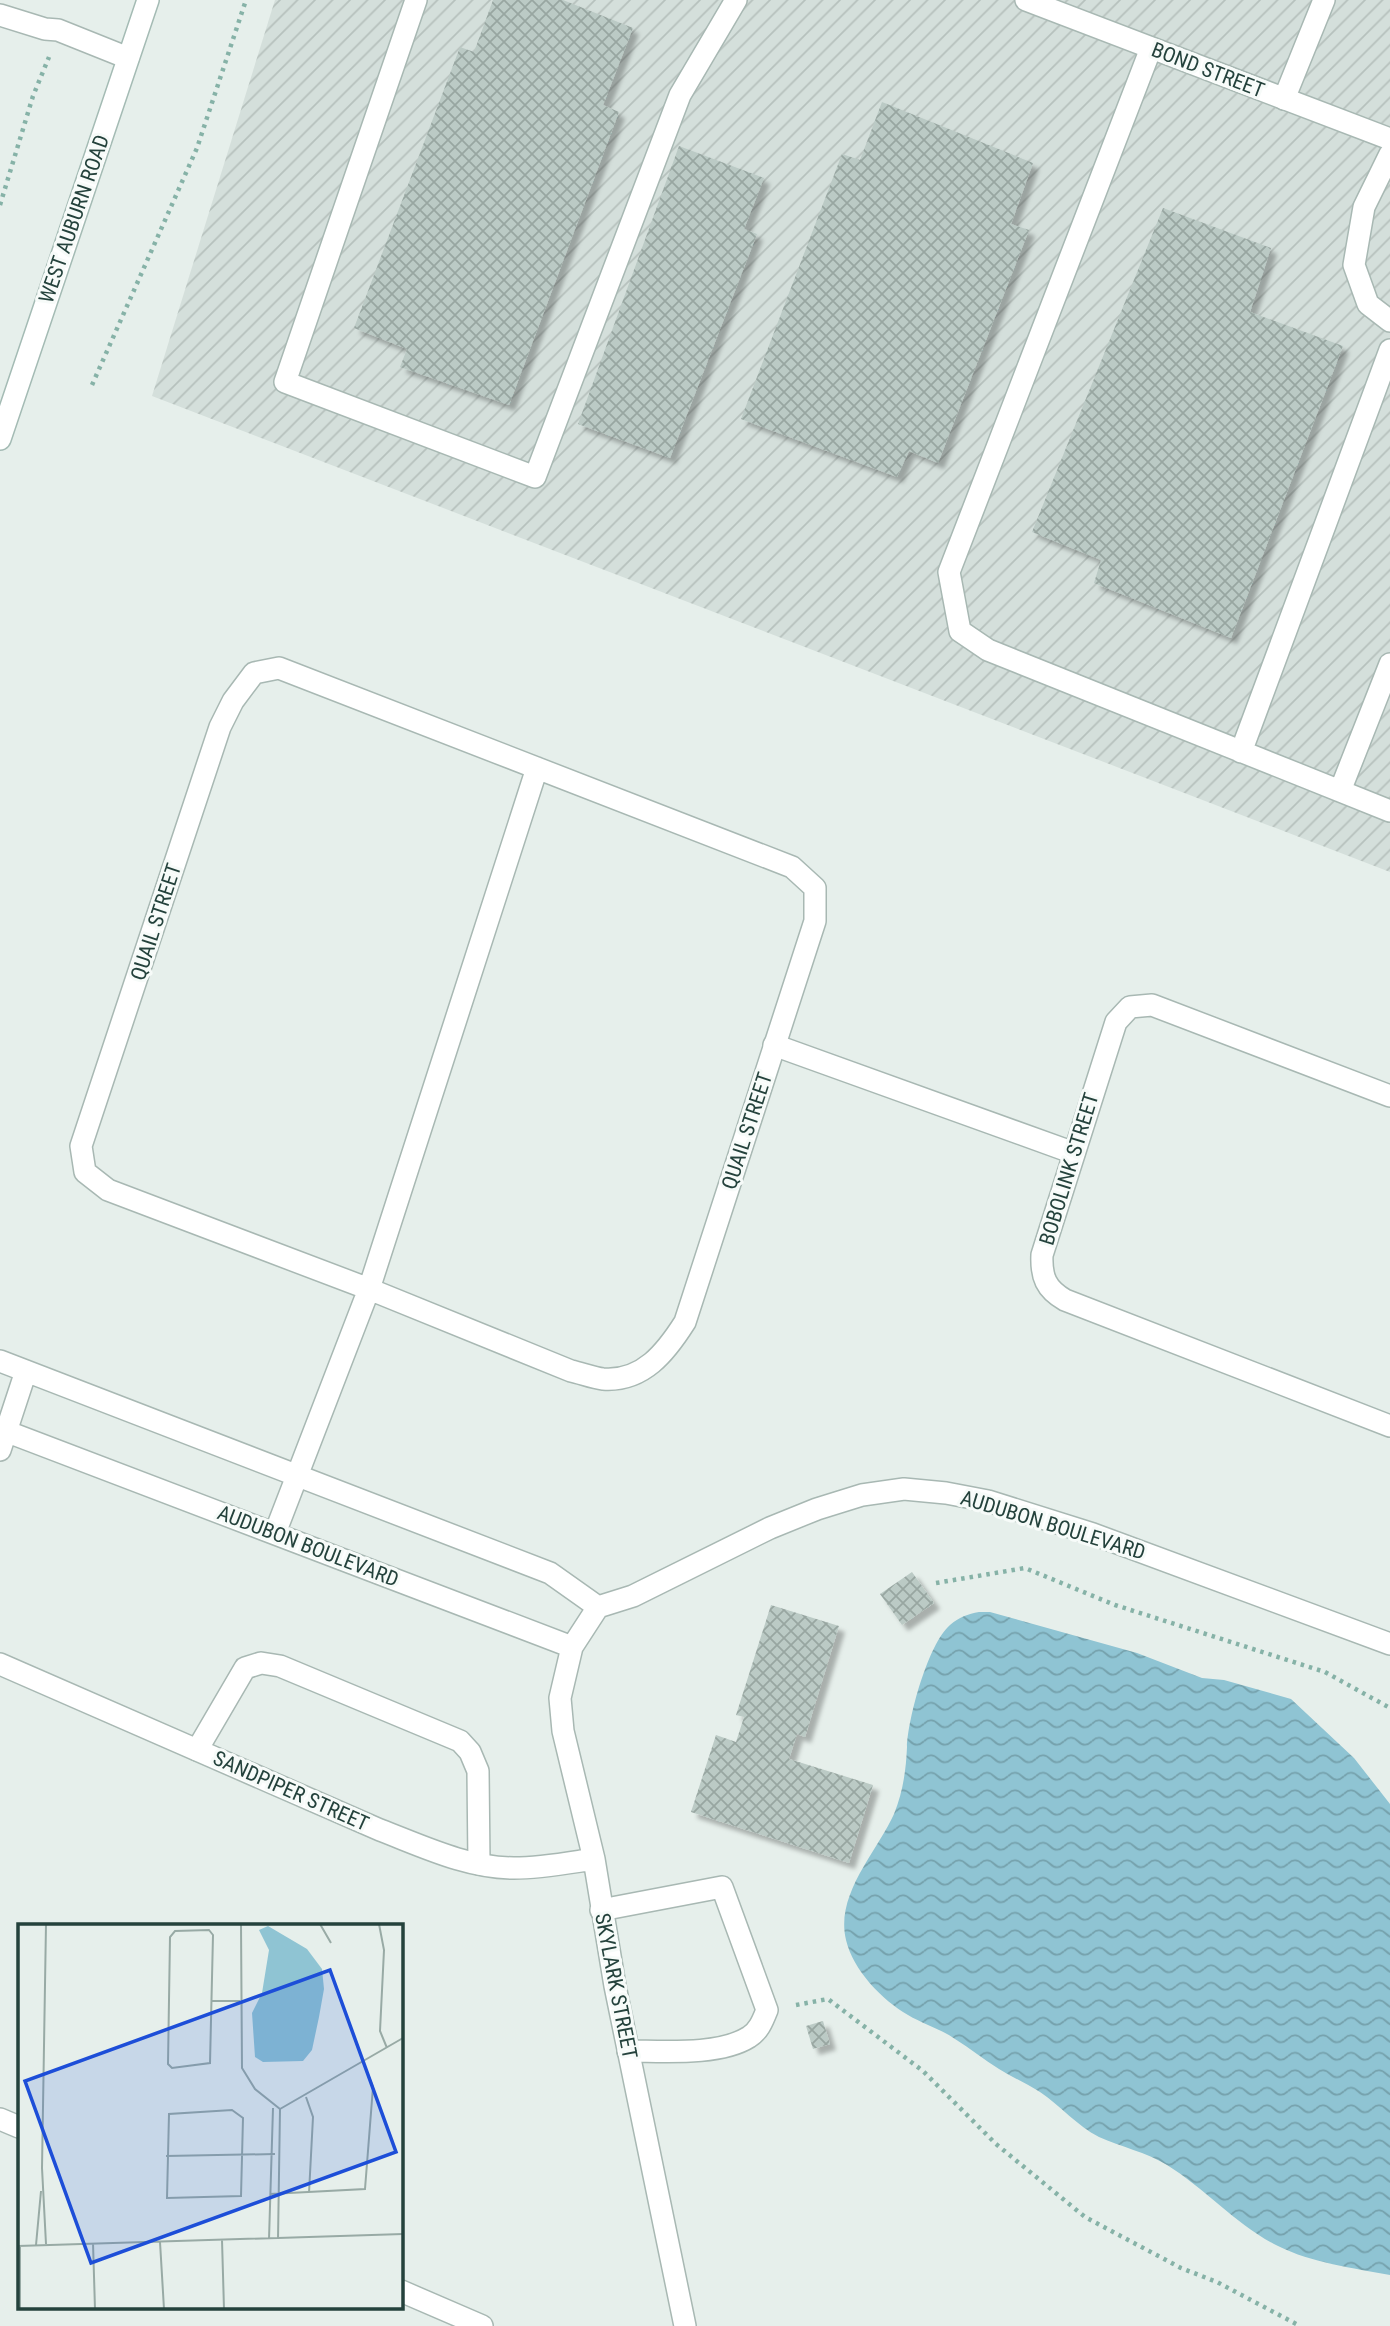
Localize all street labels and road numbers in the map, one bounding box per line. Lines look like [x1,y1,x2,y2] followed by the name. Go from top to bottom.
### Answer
[1148,37,1268,103] street label: BOND STREET
[34,132,114,306] street label: WEST AUBURN ROAD
[126,861,186,983] street label: QUAIL STREET
[717,1070,777,1192] street label: QUAIL STREET
[1034,1090,1104,1248] street label: BOBOLINK STREET
[958,1485,1148,1565] street label: AUDUBON BOULEVARD
[214,1500,402,1592] street label: AUDUBON BOULEVARD
[209,1746,373,1836] street label: SANDPIPER STREET
[590,1911,642,2061] street label: SKYLARK STREET

